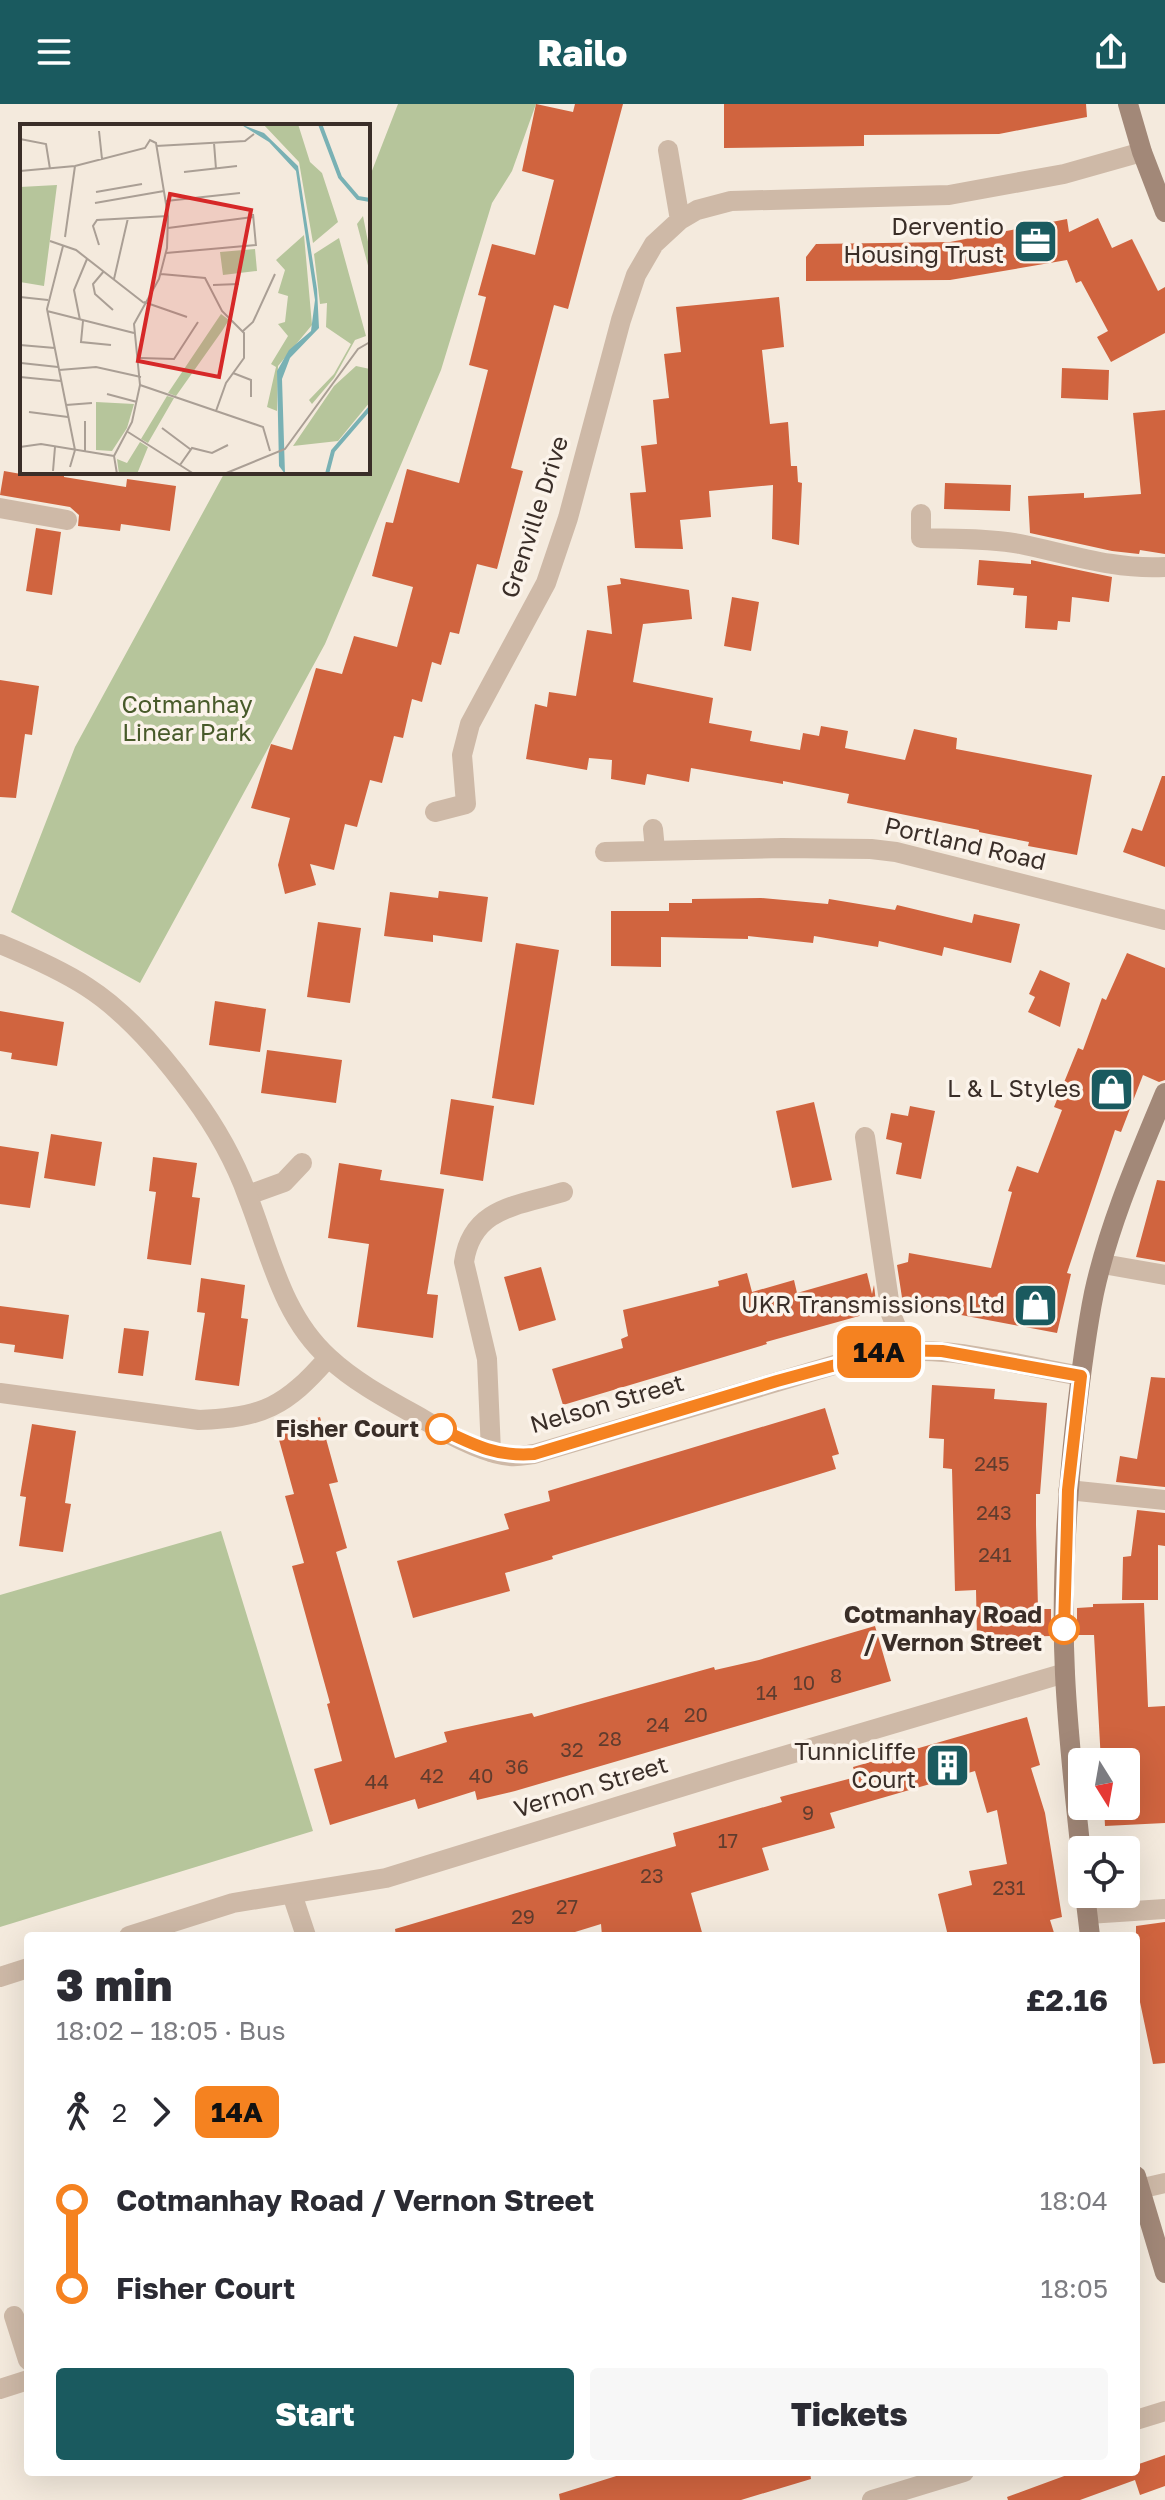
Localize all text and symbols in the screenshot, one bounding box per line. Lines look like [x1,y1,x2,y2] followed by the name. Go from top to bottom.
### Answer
[32,30,76,74] icon: menu
[1089,30,1133,74] icon: share
[538,31,627,74] text: Railo
[20,124,370,474] inset map
[843,211,1004,268] place label: Derventio Housing Trust
[1011,217,1059,265] office icon: Derventio Housing Trust
[494,432,573,601] street label: Grenville Drive
[121,689,253,746] park label: Cotmanhay Linear Park
[882,810,1049,875] street label: Portland Road
[1088,1065,1136,1113] shop icon: L & L Styles
[947,1073,1081,1102] place label: L & L Styles
[1012,1281,1060,1329] shop icon: UKR Transmissions Ltd
[741,1289,1005,1318] place label: UKR Transmissions Ltd
[833,1326,925,1378] line badge: 14A
[853,1335,905,1368] text: 14A
[526,1367,687,1438] street label: Nelson Street
[276,1413,419,1442] place label: Fisher Court
[426,1414,456,1444] marker: Fisher Court
[974,1451,1010,1475] house number: 245
[976,1500,1012,1524] house number: 243
[978,1542,1012,1566] house number: 241
[844,1599,1042,1656] place label: Cotmanhay Road / Vernon Street
[1049,1614,1079,1644] marker: Cotmanhay Road / Vernon Street
[830,1663,842,1687] house number: 8
[793,1670,815,1694] house number: 10
[756,1680,778,1704] house number: 14
[684,1702,708,1726] house number: 20
[646,1712,670,1736] house number: 24
[598,1726,622,1750] house number: 28
[794,1736,916,1793] place label: Tunnicliffe Court
[560,1737,584,1761] house number: 32
[923,1742,971,1790] building icon: Tunnicliffe Court
[510,1748,671,1823] street label: Vernon Street
[1068,1748,1140,1820] north arrow
[1068,1748,1140,1908] map controls
[505,1754,529,1778] house number: 36
[420,1763,444,1787] house number: 42
[469,1763,493,1787] house number: 40
[365,1769,389,1793] house number: 44
[802,1800,814,1824] house number: 9
[718,1828,738,1852] house number: 17
[1068,1836,1140,1908] button: locate
[640,1863,664,1887] house number: 23
[993,1875,1026,1899] house number: 231
[556,1894,578,1918] house number: 27
[511,1904,535,1928] house number: 29
[56,1958,172,2011] text: 3 min
[1026,1982,1108,2018] text: £2.16
[56,2015,285,2046] text: 18:02 – 18:05 · Bus
[56,2090,100,2134] icon: walk
[139,2090,183,2134] icon: forward
[211,2095,263,2128] text: 14A
[112,2097,127,2128] text: 2
[116,2182,594,2218] text: Cotmanhay Road / Vernon Street
[1040,2185,1108,2216] text: 18:04
[116,2270,295,2306] text: Fisher Court
[1041,2273,1108,2304] text: 18:05
[56,2368,574,2460] button: Start
[590,2368,1108,2460] button: Tickets

